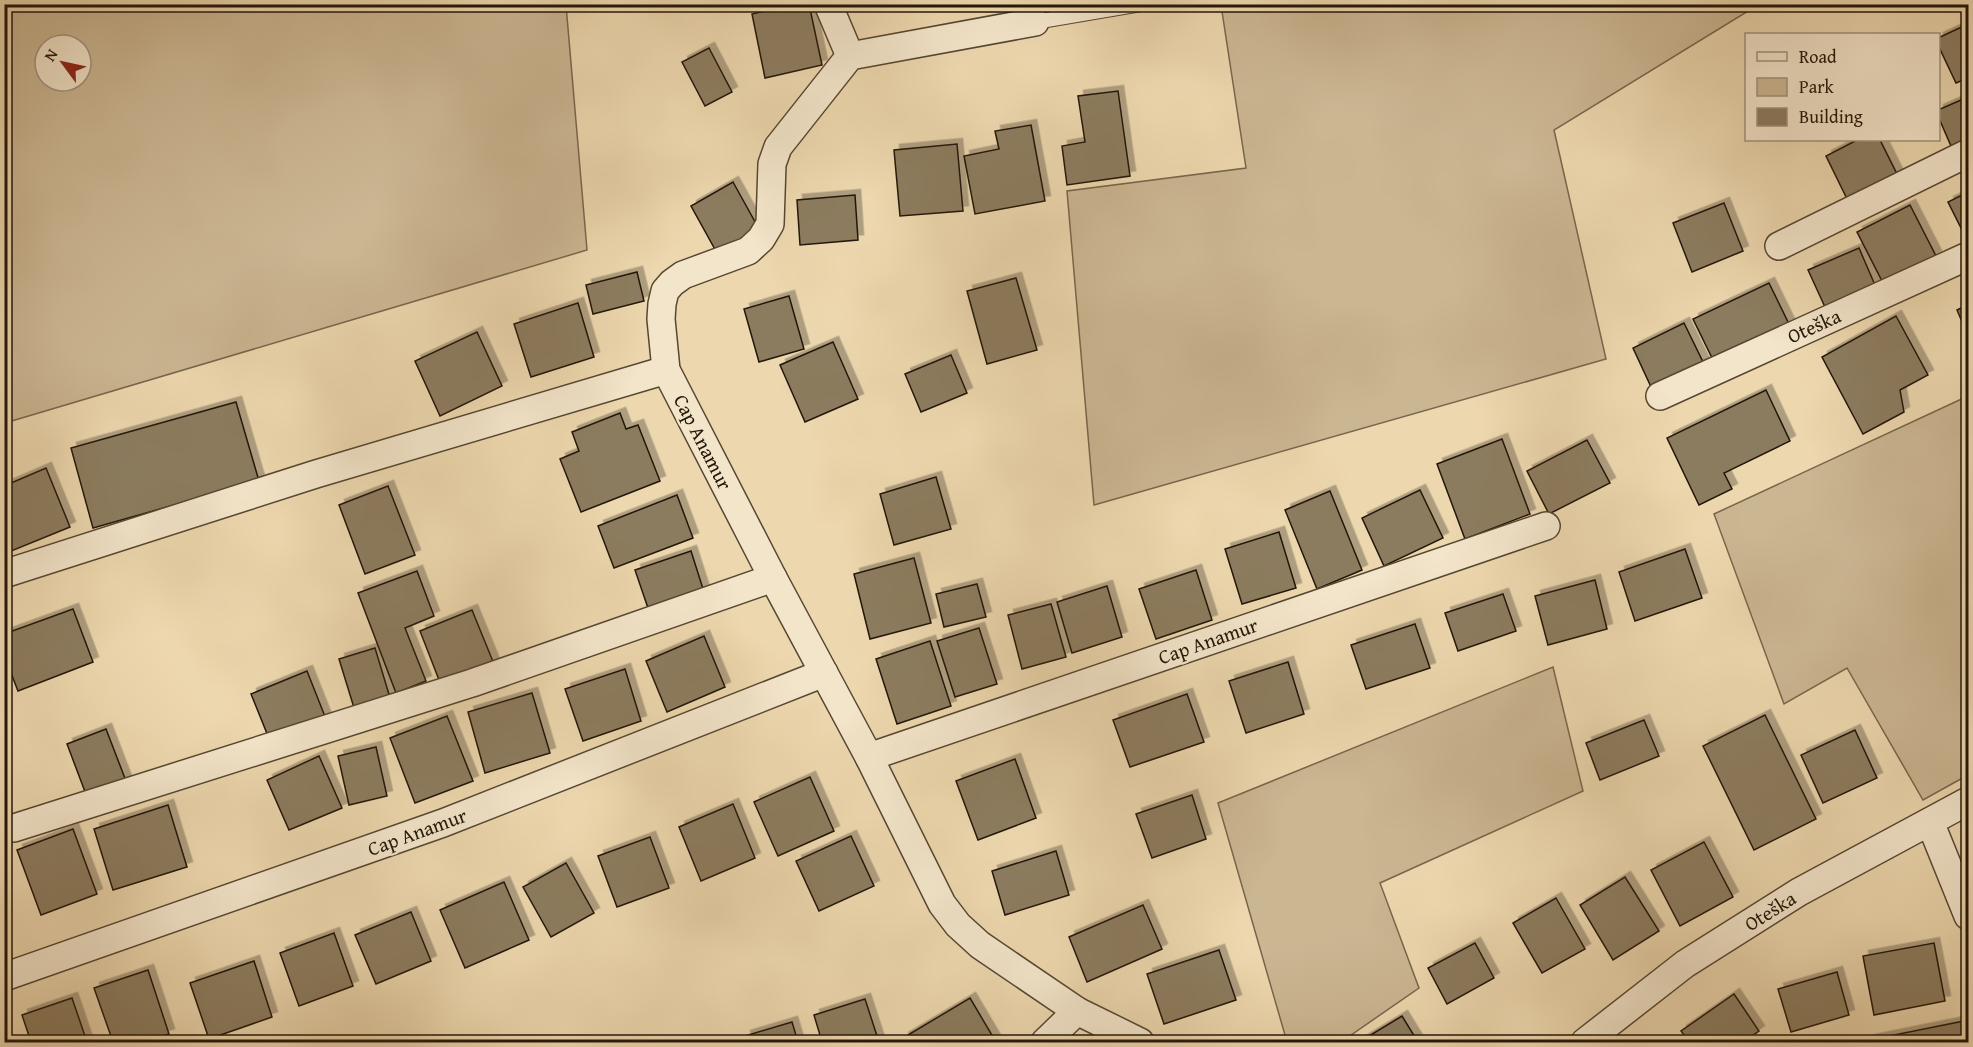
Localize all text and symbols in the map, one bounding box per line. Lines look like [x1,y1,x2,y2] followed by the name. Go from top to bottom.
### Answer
[33,33,93,93] north arrow
[1745,33,1940,141] legend
[1799,43,1837,70] text: Road
[37,44,64,66] text: N
[1799,73,1835,100] text: Park
[1799,103,1863,130] text: Building
[1782,301,1846,350] street label: Oteška
[667,389,740,495] street label: Cap Anamur
[1154,610,1262,671] street label: Cap Anamur
[363,800,471,863] street label: Cap Anamur
[1738,883,1802,938] street label: Oteška

